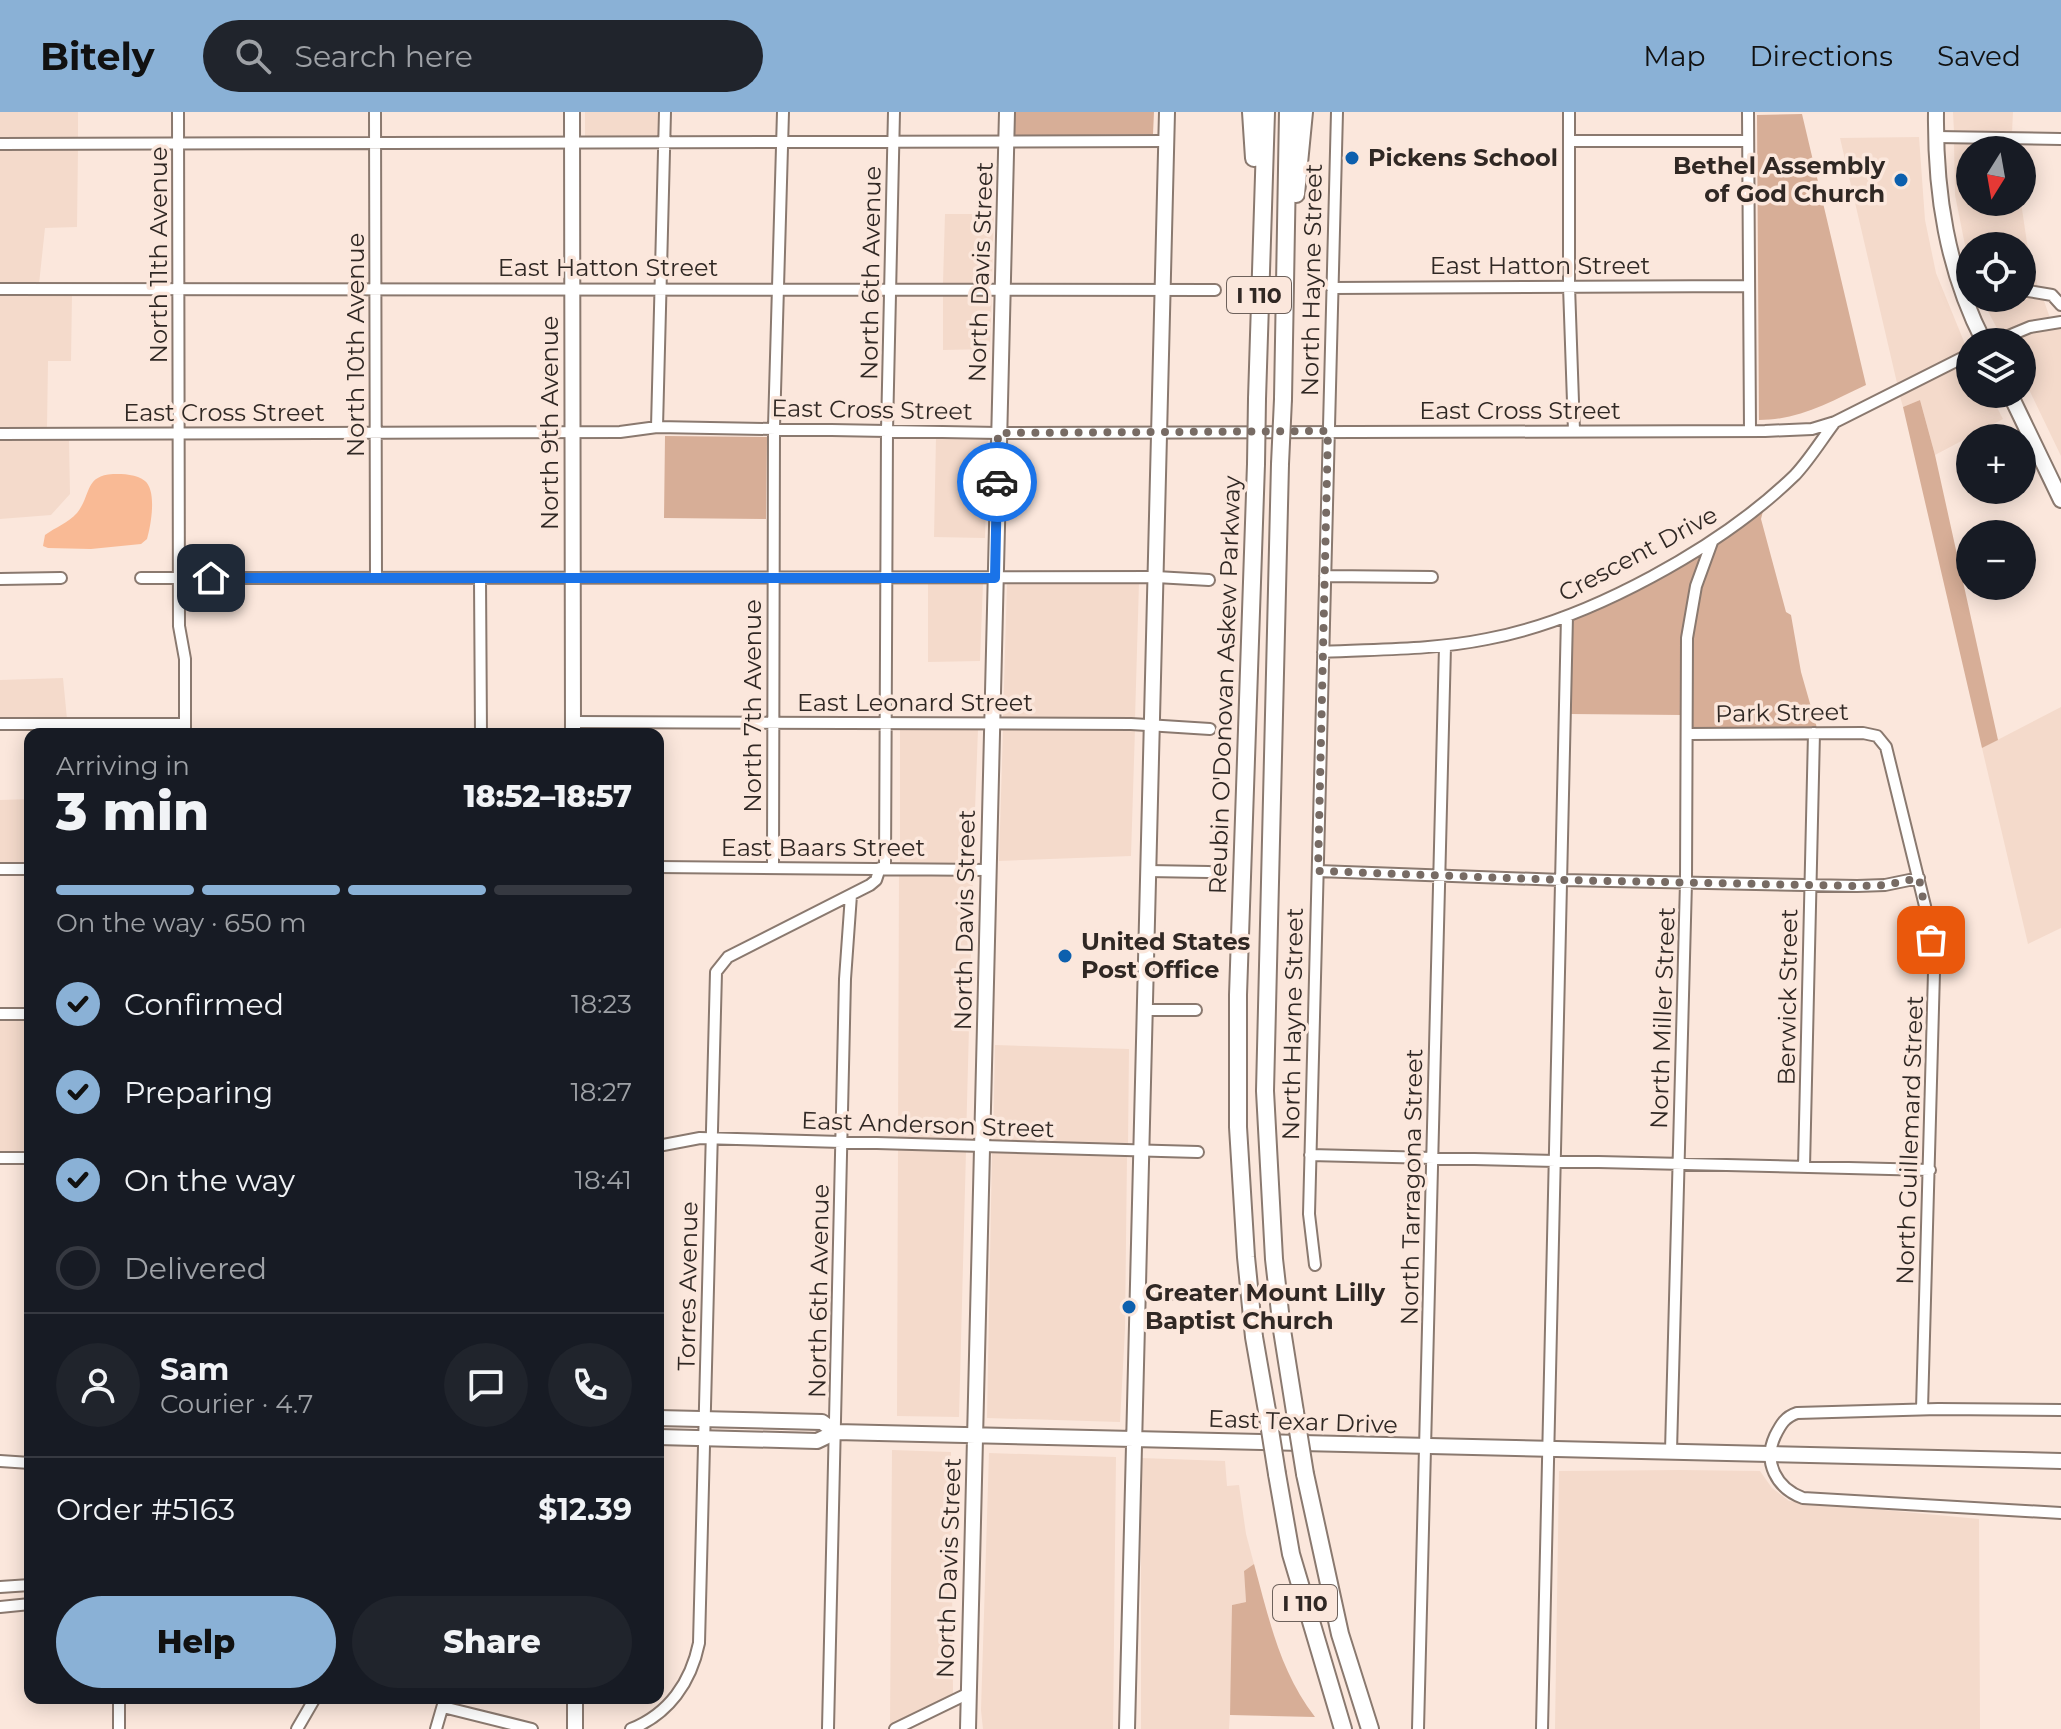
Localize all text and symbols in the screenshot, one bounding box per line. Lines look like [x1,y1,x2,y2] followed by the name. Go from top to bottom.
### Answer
[203,20,763,92] search box
[40,33,155,80] text: Bitely
[231,34,275,78] icon: search
[295,38,473,75] text: Search here
[1643,39,1705,73] text: Map
[1749,39,1893,73] text: Directions
[1937,39,2021,73] text: Saved
[1956,136,2036,216] north arrow
[1956,136,2036,600] map controls
[1368,143,1558,172] place label: Pickens School
[144,147,173,363] street label: North 11th Avenue
[1343,149,1361,167] marker: Pickens School
[1673,151,1886,208] place label: Bethel Assembly of God Church
[962,161,999,383] street label: North Davis Street
[1295,163,1328,397] street label: North Hayne Street
[854,166,887,380] street label: North 6th Avenue
[1892,171,1910,189] marker: Bethel Assembly of God Church
[1956,232,2036,312] button: locate
[341,233,370,457] street label: North 10th Avenue
[1430,251,1650,280] street label: East Hatton Street
[498,253,718,282] street label: East Hatton Street
[1227,277,1291,313] road number: I 110
[535,316,564,530] street label: North 9th Avenue
[1956,328,2036,408] button: layers
[771,393,973,426] street label: East Cross Street
[1419,396,1621,425] street label: East Cross Street
[123,398,325,427] street label: East Cross Street
[1956,424,2036,504] button: +
[957,442,1037,522] courier
[975,460,1019,504] icon: car
[1203,475,1246,895] street label: Reubin O'Donovan Askew Parkway
[1553,500,1722,608] street label: Crescent Drive
[1956,520,2036,600] button: −
[177,544,245,612] pin
[189,556,233,600] icon: home
[738,599,767,813] street label: North 7th Avenue
[797,688,1033,717] street label: East Leonard Street
[1715,697,1849,728] street label: Park Street
[56,750,190,782] text: Arriving in
[463,778,632,815] text: 18:52–18:57
[56,780,209,843] text: 3 min
[948,809,981,1031] street label: North Davis Street
[721,833,925,862] street label: East Baars Street
[1644,906,1681,1129] street label: North Miller Street
[1897,906,1965,974] pin
[56,907,306,939] text: On the way · 650 m
[1276,907,1309,1141] street label: North Hayne Street
[1771,908,1804,1086] street label: Berwick Street
[1909,918,1953,962] icon: bag
[1081,927,1251,984] place label: United States Post Office
[1056,947,1074,965] marker: United States Post Office
[56,982,100,1026] icon: check
[124,986,284,1023] text: Confirmed
[571,988,632,1020] text: 18:23
[1890,995,1929,1285] street label: North Guillemard Street
[1395,1048,1428,1326] street label: North Tarragona Street
[56,1070,100,1114] icon: check
[124,1074,273,1111] text: Preparing
[570,1076,632,1108] text: 18:27
[801,1106,1055,1143] street label: East Anderson Street
[56,1158,100,1202] icon: check
[124,1162,295,1199] text: On the way
[575,1164,632,1196] text: 18:41
[802,1184,835,1398] street label: North 6th Avenue
[672,1201,703,1371] street label: Torres Avenue
[124,1250,267,1287] text: Delivered
[1145,1278,1386,1335] place label: Greater Mount Lilly Baptist Church
[1120,1298,1138,1316] marker: Greater Mount Lilly Baptist Church
[56,1343,140,1427] button: person
[444,1343,528,1427] button: chat
[548,1343,632,1427] button: phone
[160,1351,229,1388] text: Sam
[160,1388,313,1420] text: Courier · 4.7
[1208,1404,1398,1439] street label: East Texar Drive
[930,1457,967,1679] street label: North Davis Street
[56,1491,235,1528] text: Order #5163
[538,1491,632,1528] text: $12.39
[1273,1585,1337,1621] road number: I 110
[56,1596,336,1688] button: Help
[352,1596,632,1688] button: Share

